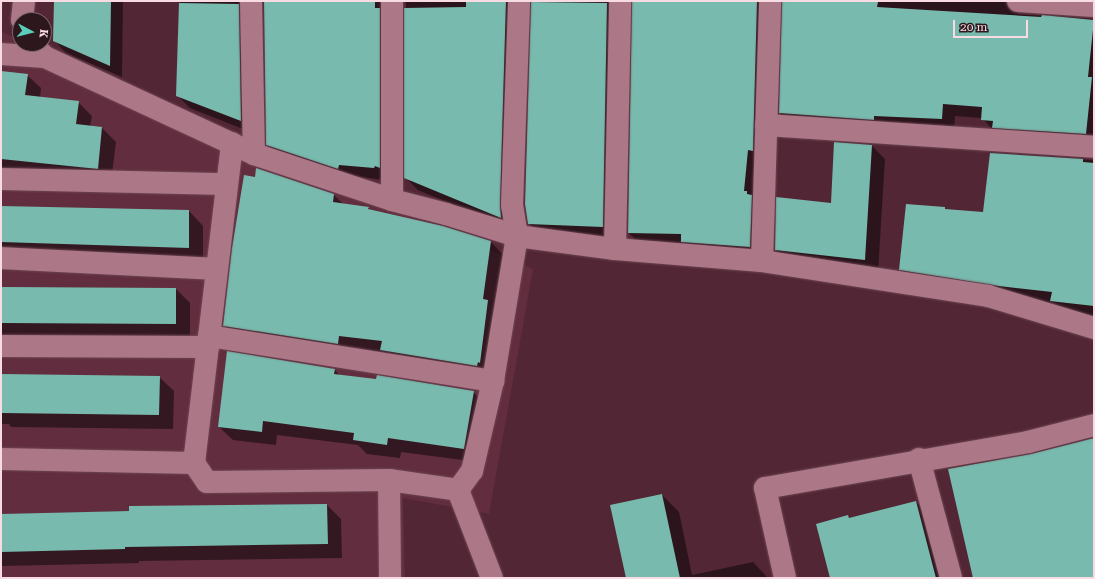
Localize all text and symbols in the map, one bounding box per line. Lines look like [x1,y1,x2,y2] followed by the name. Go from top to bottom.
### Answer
[12,12,52,52] north arrow
[955,12,1030,38] scale bar
[960,20,987,34] text: 20 m
[36,28,50,38] text: K

